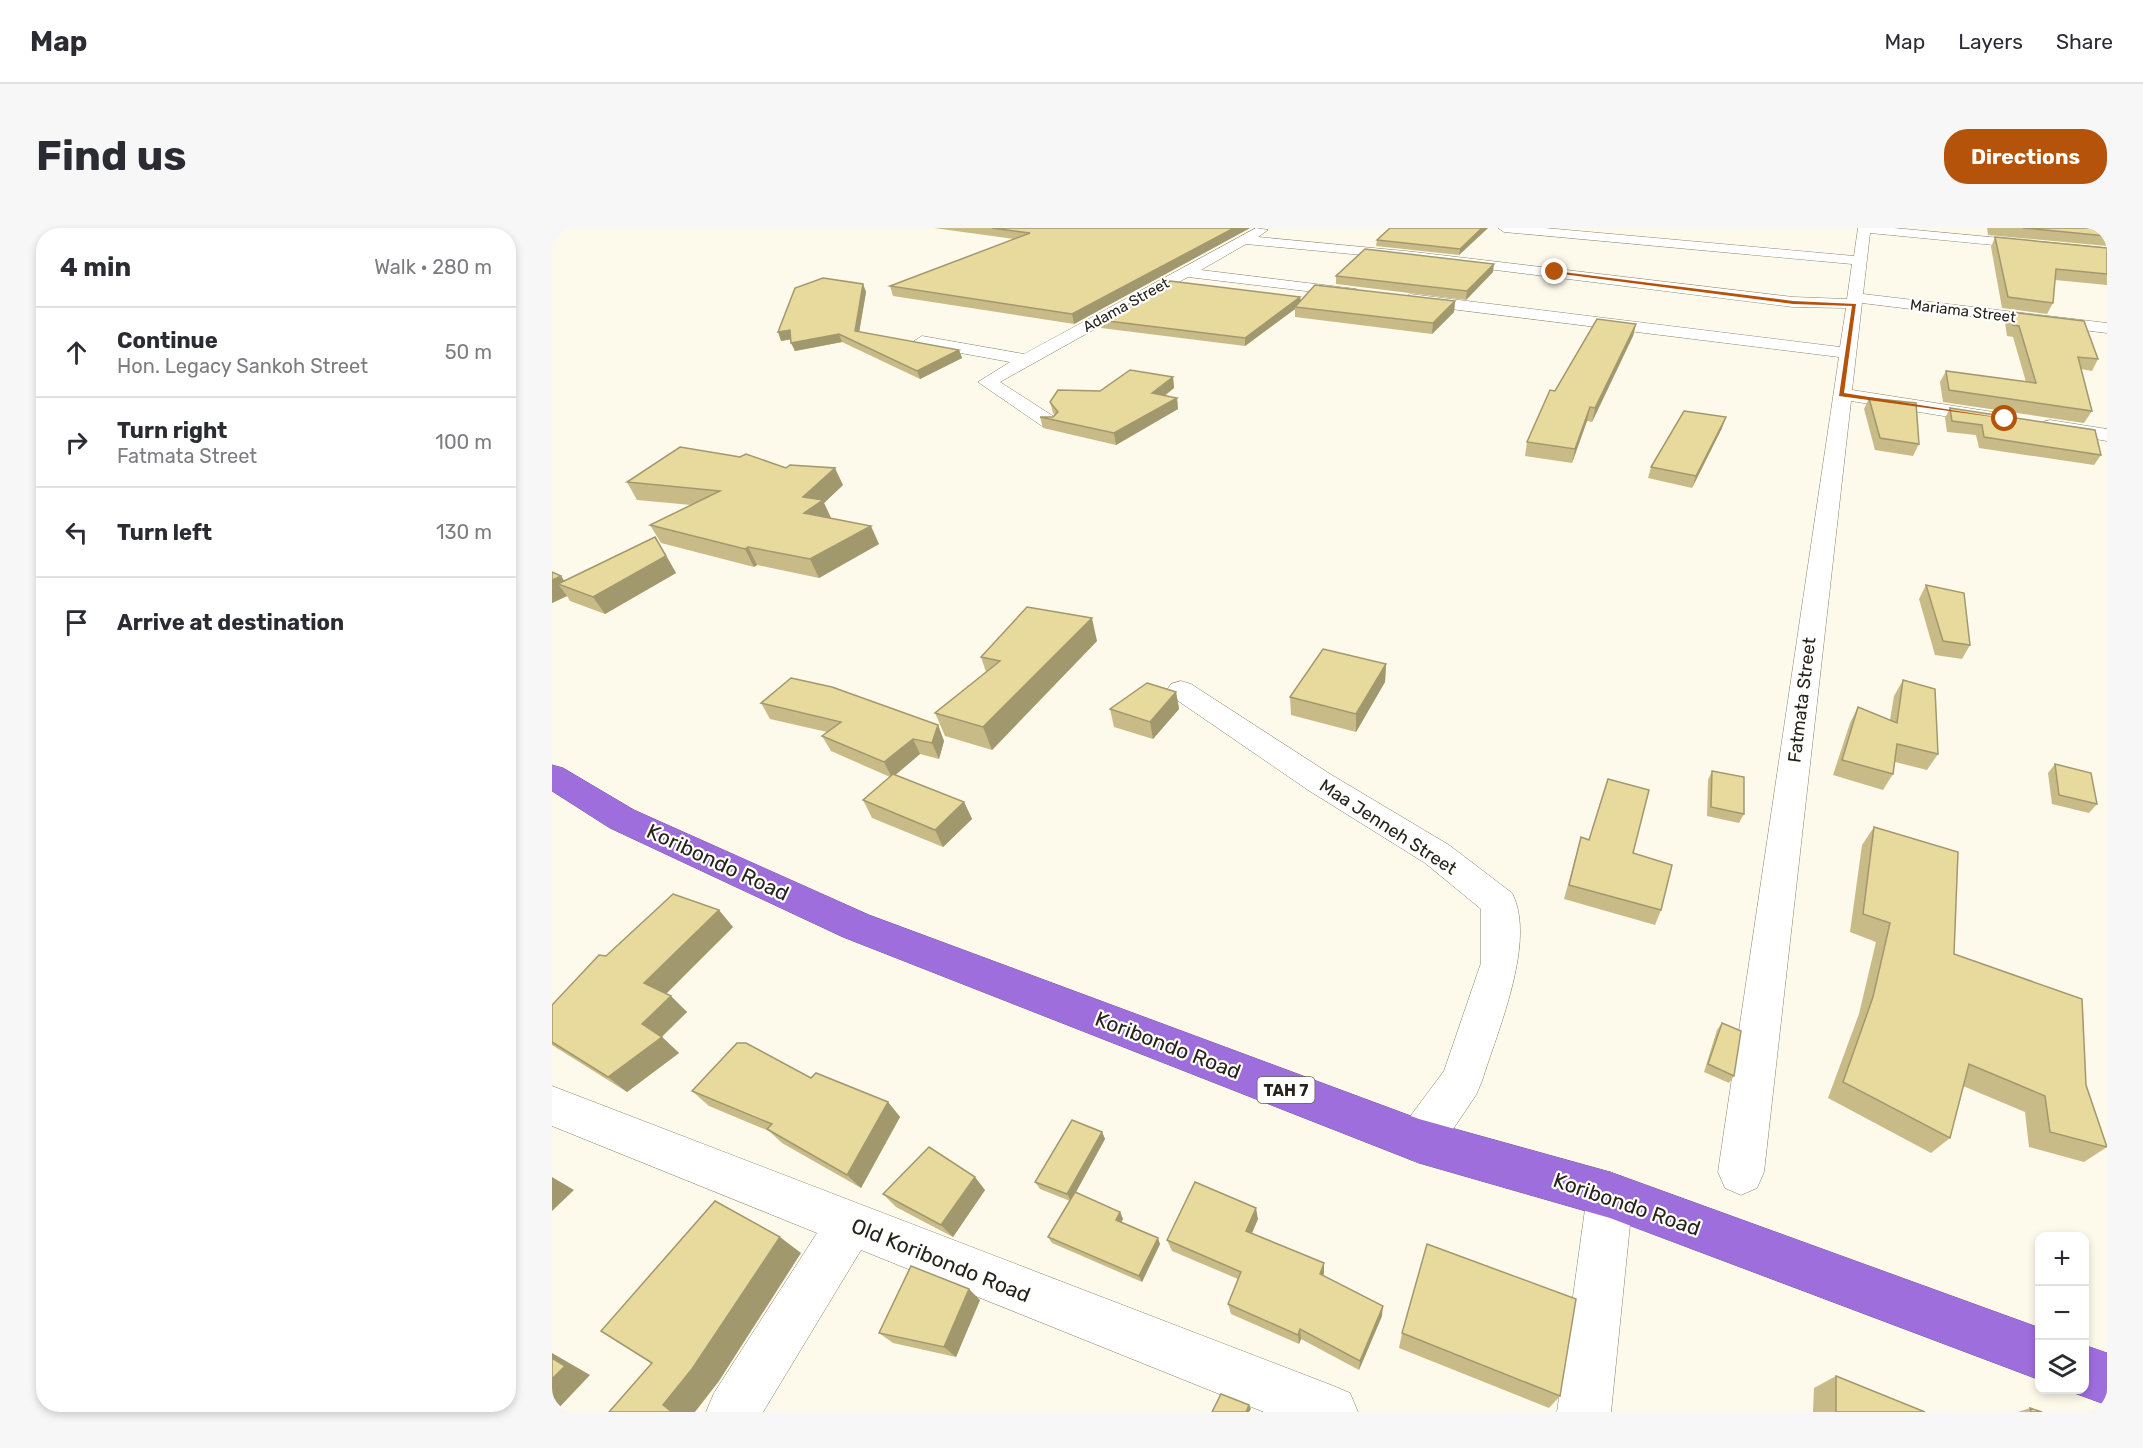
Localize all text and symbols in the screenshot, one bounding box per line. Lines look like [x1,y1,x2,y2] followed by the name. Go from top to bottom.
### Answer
[30,25,87,58] text: Map
[1884,29,1925,54] text: Map
[1958,29,2023,54] text: Layers
[2056,29,2113,54] text: Share
[1944,129,2107,184] button: Directions
[36,131,187,181] text: Find us
[60,252,131,283] text: 4 min
[374,255,492,279] text: Walk · 280 m
[1541,258,1567,284] route end
[1080,274,1172,336] street label: Adama Street
[1909,296,2017,326] street label: Mariama Street
[117,327,218,354] text: Continue
[60,336,93,369] icon: ahead
[445,340,492,364] text: 50 m
[117,354,368,378] text: Hon. Legacy Sankoh Street
[1991,405,2017,431] route start
[117,417,227,444] text: Turn right
[60,426,93,459] icon: right
[435,430,492,454] text: 100 m
[117,444,257,468] text: Fatmata Street
[60,516,93,549] icon: left
[117,519,212,546] text: Turn left
[436,520,492,544] text: 130 m
[60,606,93,639] icon: arrive
[117,609,344,636] text: Arrive at destination
[1783,636,1821,764] street label: Fatmata Street
[1315,774,1461,880] street label: Maa Jenneh Street
[643,818,793,906] street label: Koribondo Road
[1092,1006,1244,1084] street label: Koribondo Road
[1258,1077,1314,1103] road number: TAH 7
[1550,1167,1704,1241] street label: Koribondo Road
[848,1213,1034,1307] street label: Old Koribondo Road
[2035,1232,2089,1394] map controls
[2035,1232,2089,1286] button: +
[2035,1286,2089,1340] button: −
[2035,1340,2089,1394] button: layers

